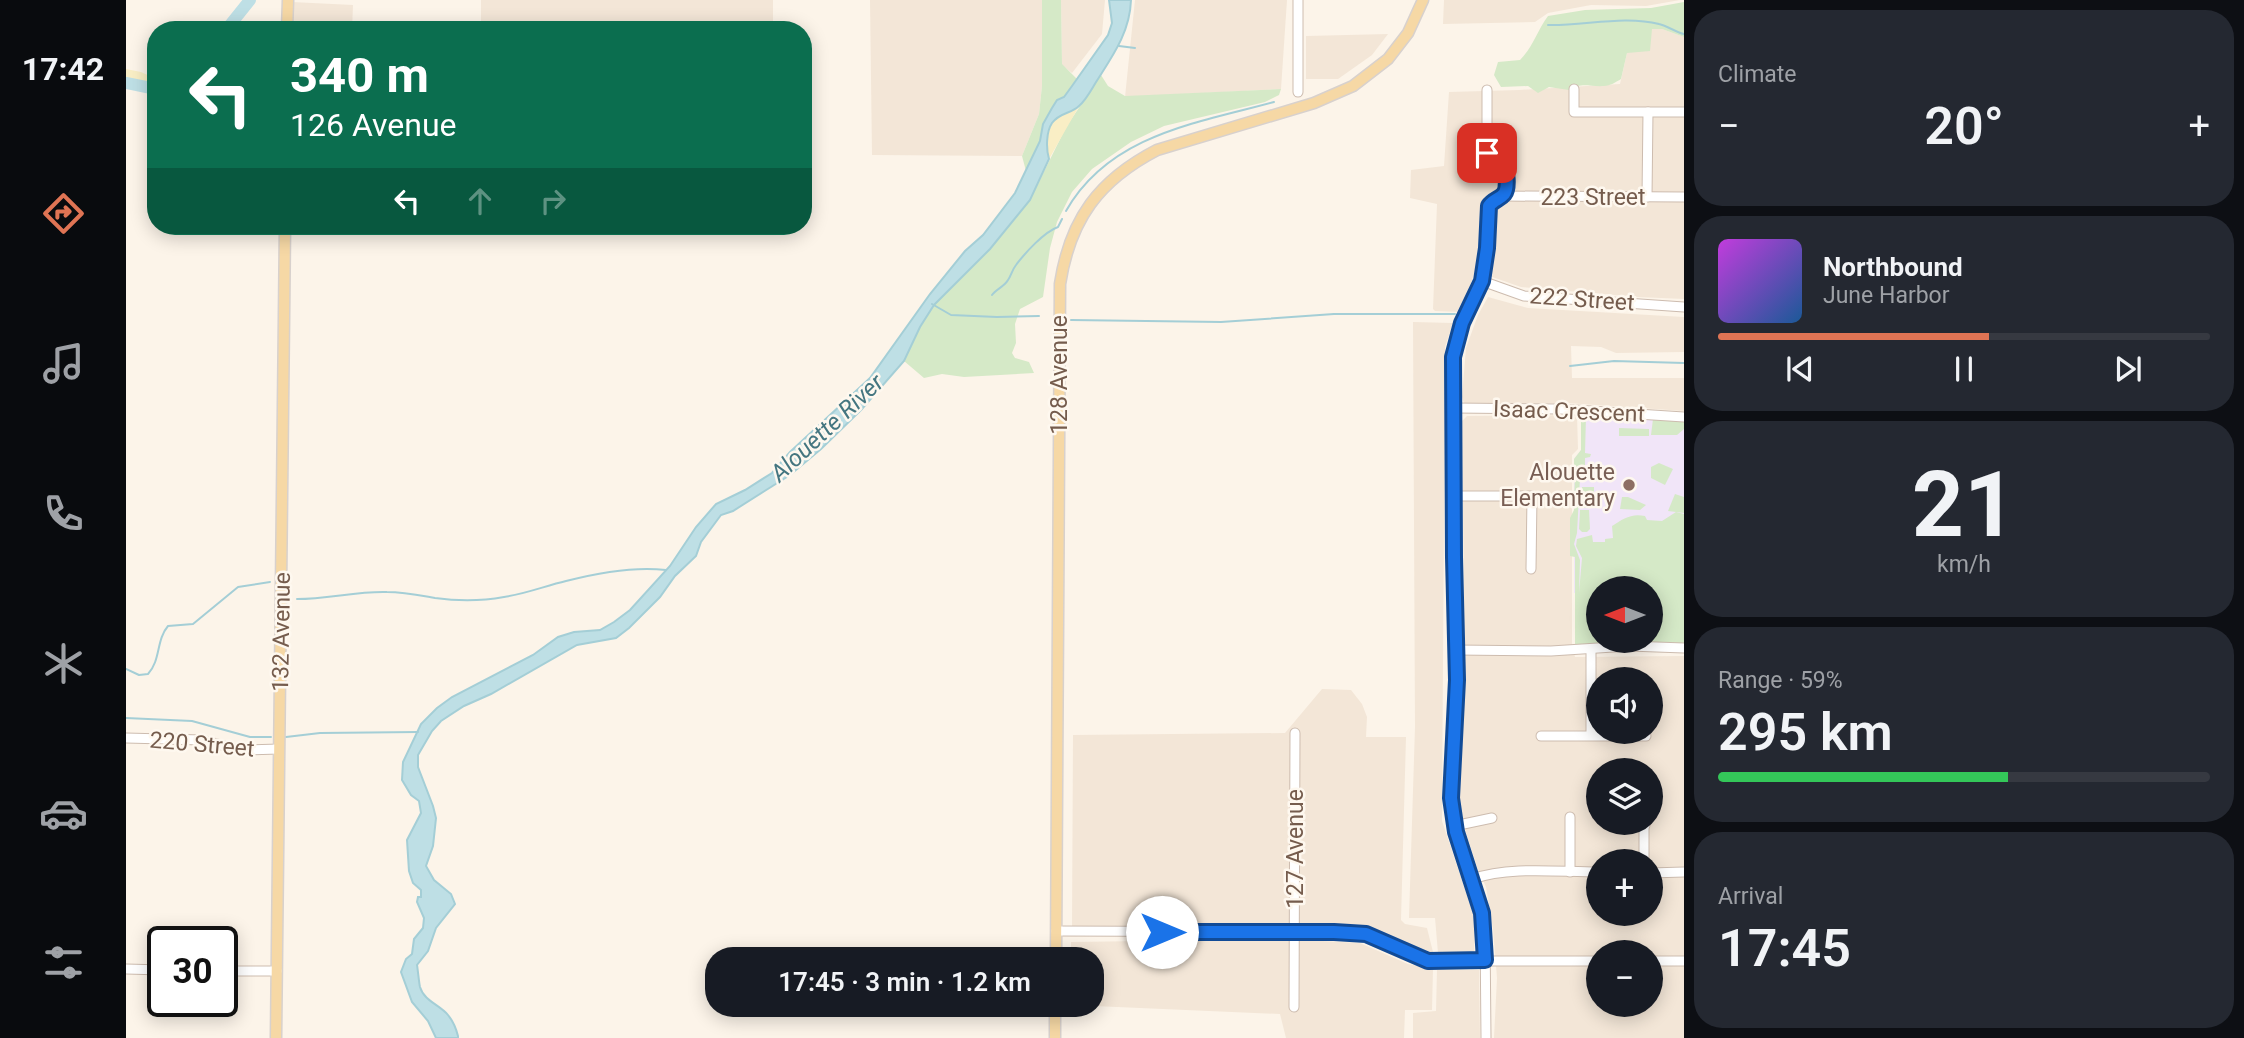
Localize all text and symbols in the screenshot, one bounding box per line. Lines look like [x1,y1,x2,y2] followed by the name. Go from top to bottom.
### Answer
[290,47,429,104] text: 340 m
[175,49,266,140] icon: left
[22,50,104,88] text: 17:42
[1718,61,1797,88] text: Climate
[1924,96,2004,157] text: 20°
[1718,104,1740,148] text: −
[2188,104,2210,148] text: +
[290,106,457,144] text: 126 Avenue
[1457,123,1517,183] pin
[1468,134,1506,172] icon: arrive
[388,182,426,220] icon: left
[461,182,499,220] icon: ahead
[534,182,572,220] icon: right
[1540,184,1646,211] street label: 223 Street
[39,189,88,238] icon: directions
[1823,252,1963,282] text: Northbound
[1529,282,1635,317] street label: 222 Street
[1823,282,1950,309] text: June Harbor
[1046,315,1073,435] street label: 128 Avenue
[39,339,88,388] icon: music
[1781,350,1819,388] icon: previous
[1945,350,1983,388] icon: pause
[2109,350,2147,388] icon: next
[764,368,890,488] water label: Alouette River
[1493,395,1645,428] street label: Isaac Crescent
[1912,452,2016,558] text: 21
[1500,459,1615,512] place label: Alouette Elementary
[1621,477,1637,493] marker: Alouette Elementary
[39,489,88,538] icon: phone
[1937,551,1991,578] text: km/h
[267,572,296,692] street label: 132 Avenue
[1586,576,1662,653] north arrow
[1586,576,1663,1017] map controls
[39,639,88,688] icon: climate
[1586,667,1663,744] button: sound
[1718,667,1843,694] text: Range · 59%
[1718,702,1893,763] text: 295 km
[148,726,256,763] street label: 220 Street
[1586,758,1663,835] button: layers
[39,789,88,838] icon: car
[1282,789,1309,909] street label: 127 Avenue
[1586,849,1663,926] button: +
[1718,883,1783,910] text: Arrival
[1125,895,1199,969] position arrow
[1718,918,1851,979] text: 17:45
[147,926,238,1017] speed limit sign: 30
[39,938,88,987] icon: filters
[1586,940,1663,1017] button: −
[778,967,1031,997] text: 17:45 · 3 min · 1.2 km

